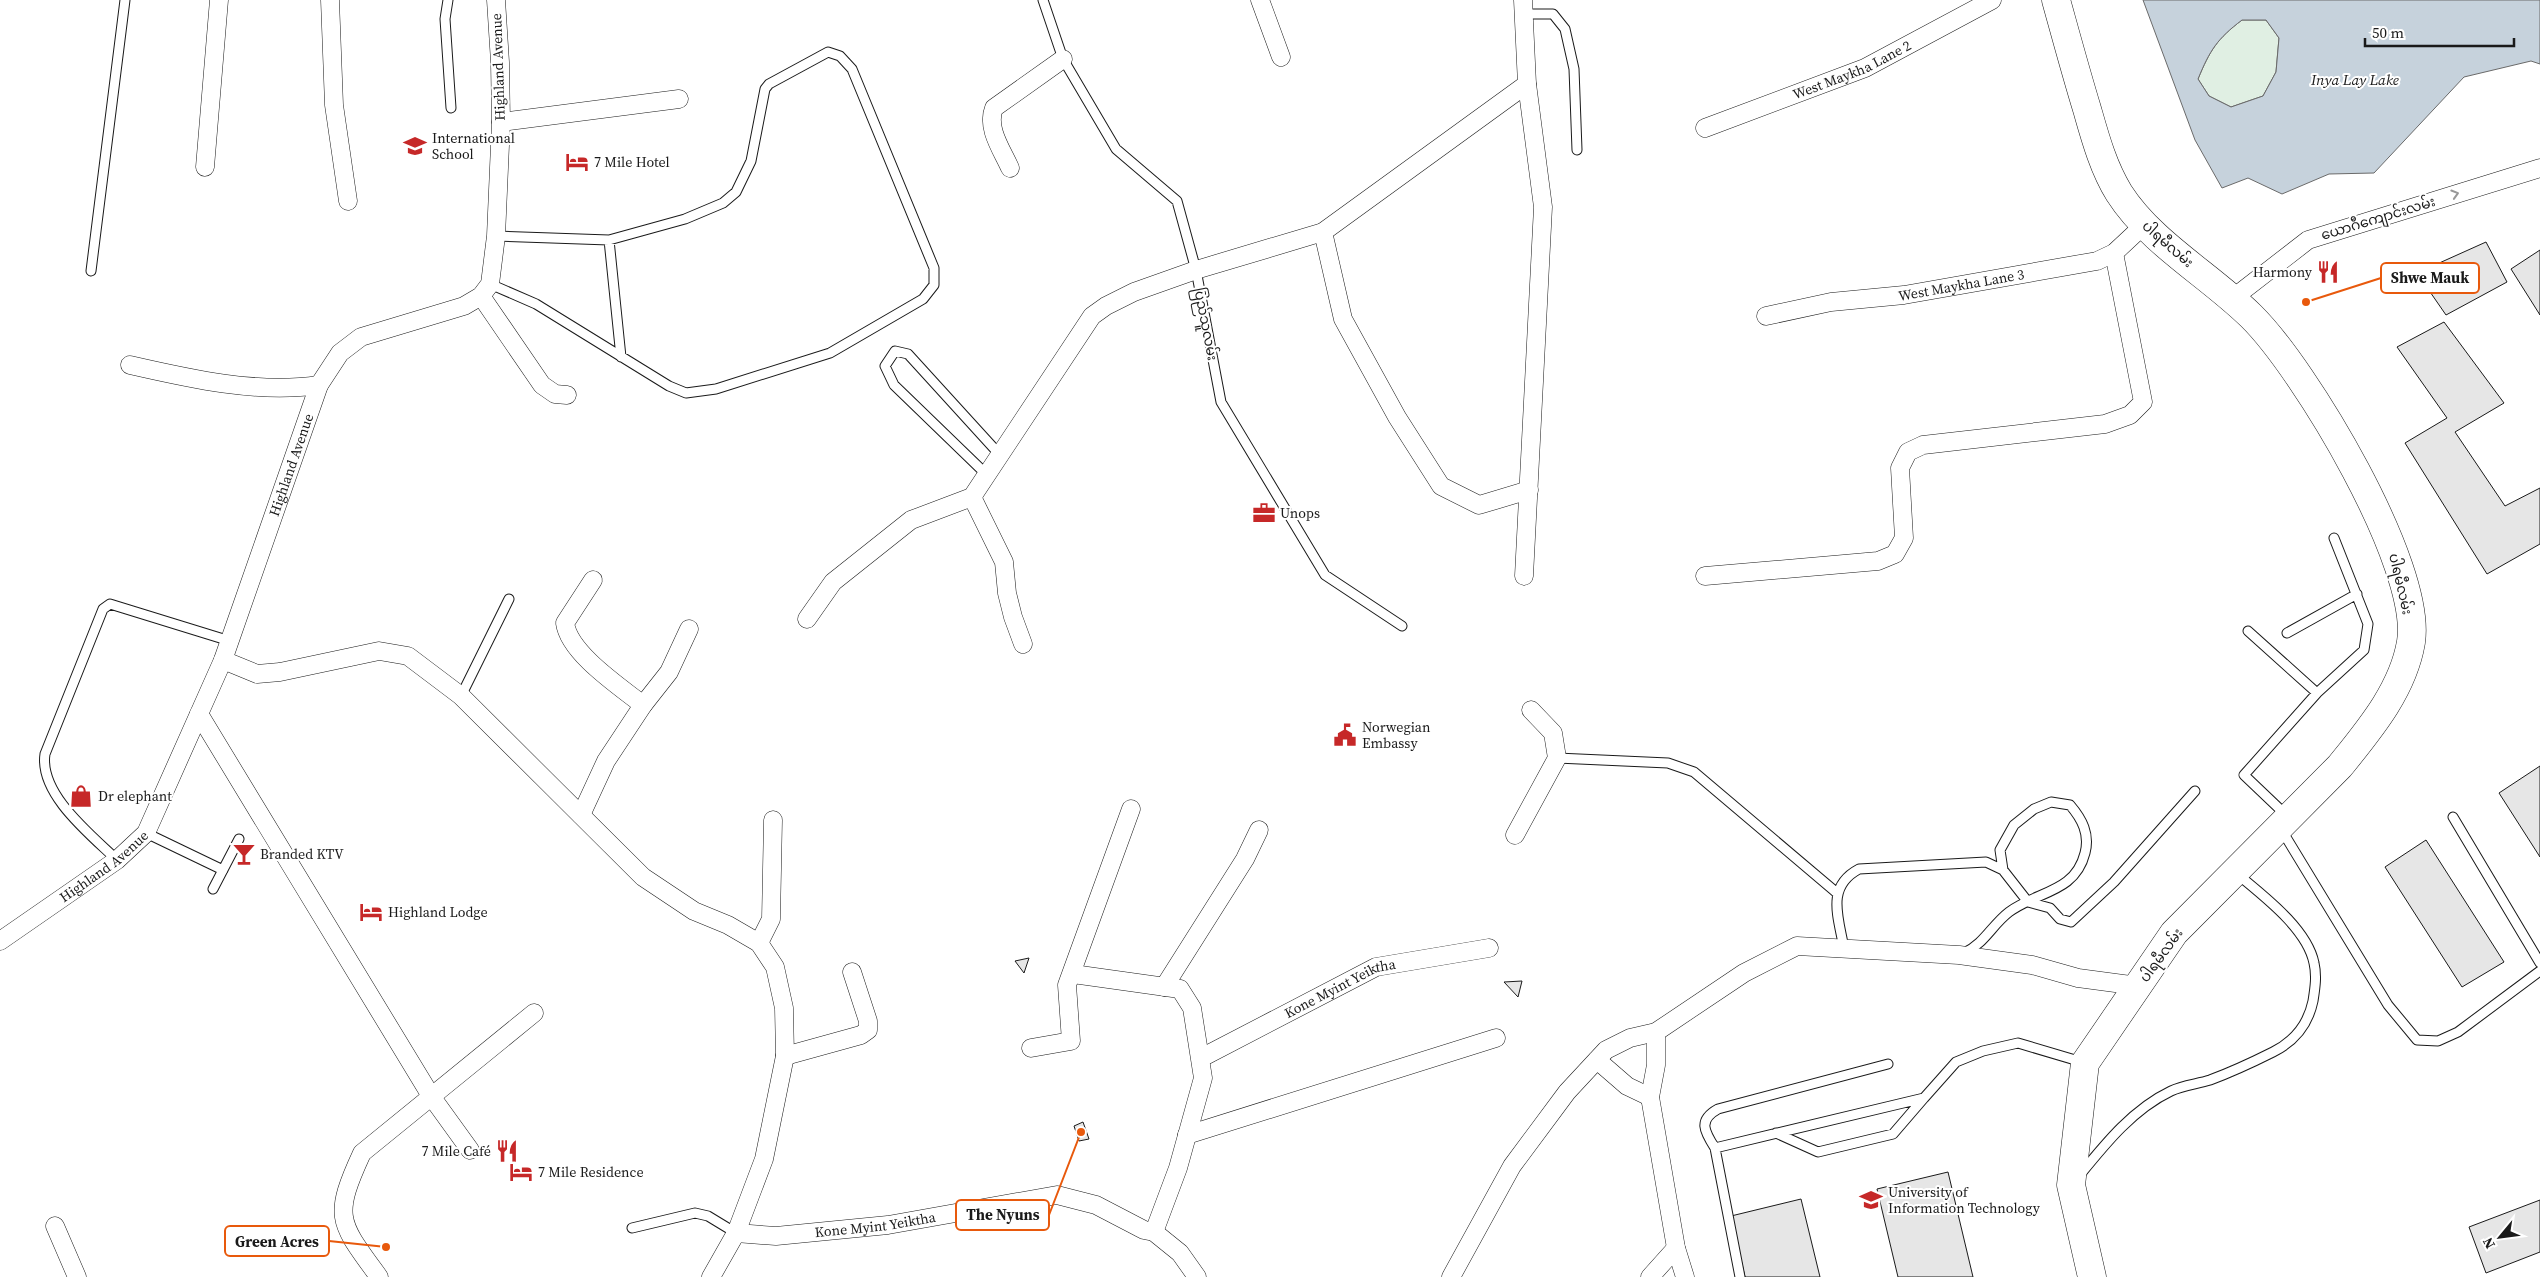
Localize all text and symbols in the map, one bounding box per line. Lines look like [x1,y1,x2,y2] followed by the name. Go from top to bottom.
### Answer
[486,13,510,121] street label: Highland Avenue
[2365,15,2514,47] scale bar
[2372,22,2404,43] text: 50 m
[1790,35,1915,104] street label: West Maykha Lane 2
[2310,69,2399,90] water label: Inya Lay Lake
[432,128,515,164] place label: International School
[402,133,428,159] school or university icon: International School
[564,149,590,175] hotel icon: 7 Mile Hotel
[594,152,670,172] place label: 7 Mile Hotel
[2450,189,2459,199] one-way arrow
[2318,191,2438,247] street label: ယောဂီကျောင်းလမ်း
[2137,216,2198,274] street label: ပါရမီလမ်း
[2315,259,2341,285] restaurant icon: Harmony
[2253,262,2313,282] place label: Harmony
[2381,263,2479,293] callout: Shwe Mauk
[1897,264,2026,306] street label: West Maykha Lane 3
[2391,267,2469,288] text: Shwe Mauk
[1187,286,1223,363] street label: ပြည်သူလမ်း
[264,411,318,519] street label: Highland Avenue
[1251,500,1277,526] office icon: Unops
[1280,503,1320,523] place label: Unops
[2382,551,2418,617] street label: ပါရမီလမ်း
[1362,717,1431,753] place label: Norwegian Embassy
[1332,722,1358,748] public building icon: Norwegian Embassy
[68,783,94,809] shop icon: Dr elephant
[98,786,172,806] place label: Dr elephant
[55,826,153,907] street label: Highland Avenue
[231,841,257,867] bar icon: Branded KTV
[260,844,344,864] place label: Branded KTV
[358,899,384,925] hotel icon: Highland Lodge
[388,902,488,922] place label: Highland Lodge
[2135,924,2189,987] street label: ပါရမီလမ်း
[1281,954,1398,1023] street label: Kone Myint Yeiktha
[494,1138,520,1164] restaurant icon: 7 Mile Café
[422,1141,491,1161] place label: 7 Mile Café
[508,1159,534,1185] hotel icon: 7 Mile Residence
[538,1162,644,1182] place label: 7 Mile Residence
[1888,1182,2041,1218] place label: University of Information Technology
[1858,1187,1884,1213] school or university icon: University of Information Technology
[956,1200,1049,1230] callout: The Nyuns
[966,1204,1040,1225] text: The Nyuns
[814,1207,938,1242] street label: Kone Myint Yeiktha
[2475,1212,2525,1262] north arrow
[225,1226,329,1256] callout: Green Acres
[235,1231,319,1252] text: Green Acres
[2477,1234,2500,1253] text: N

